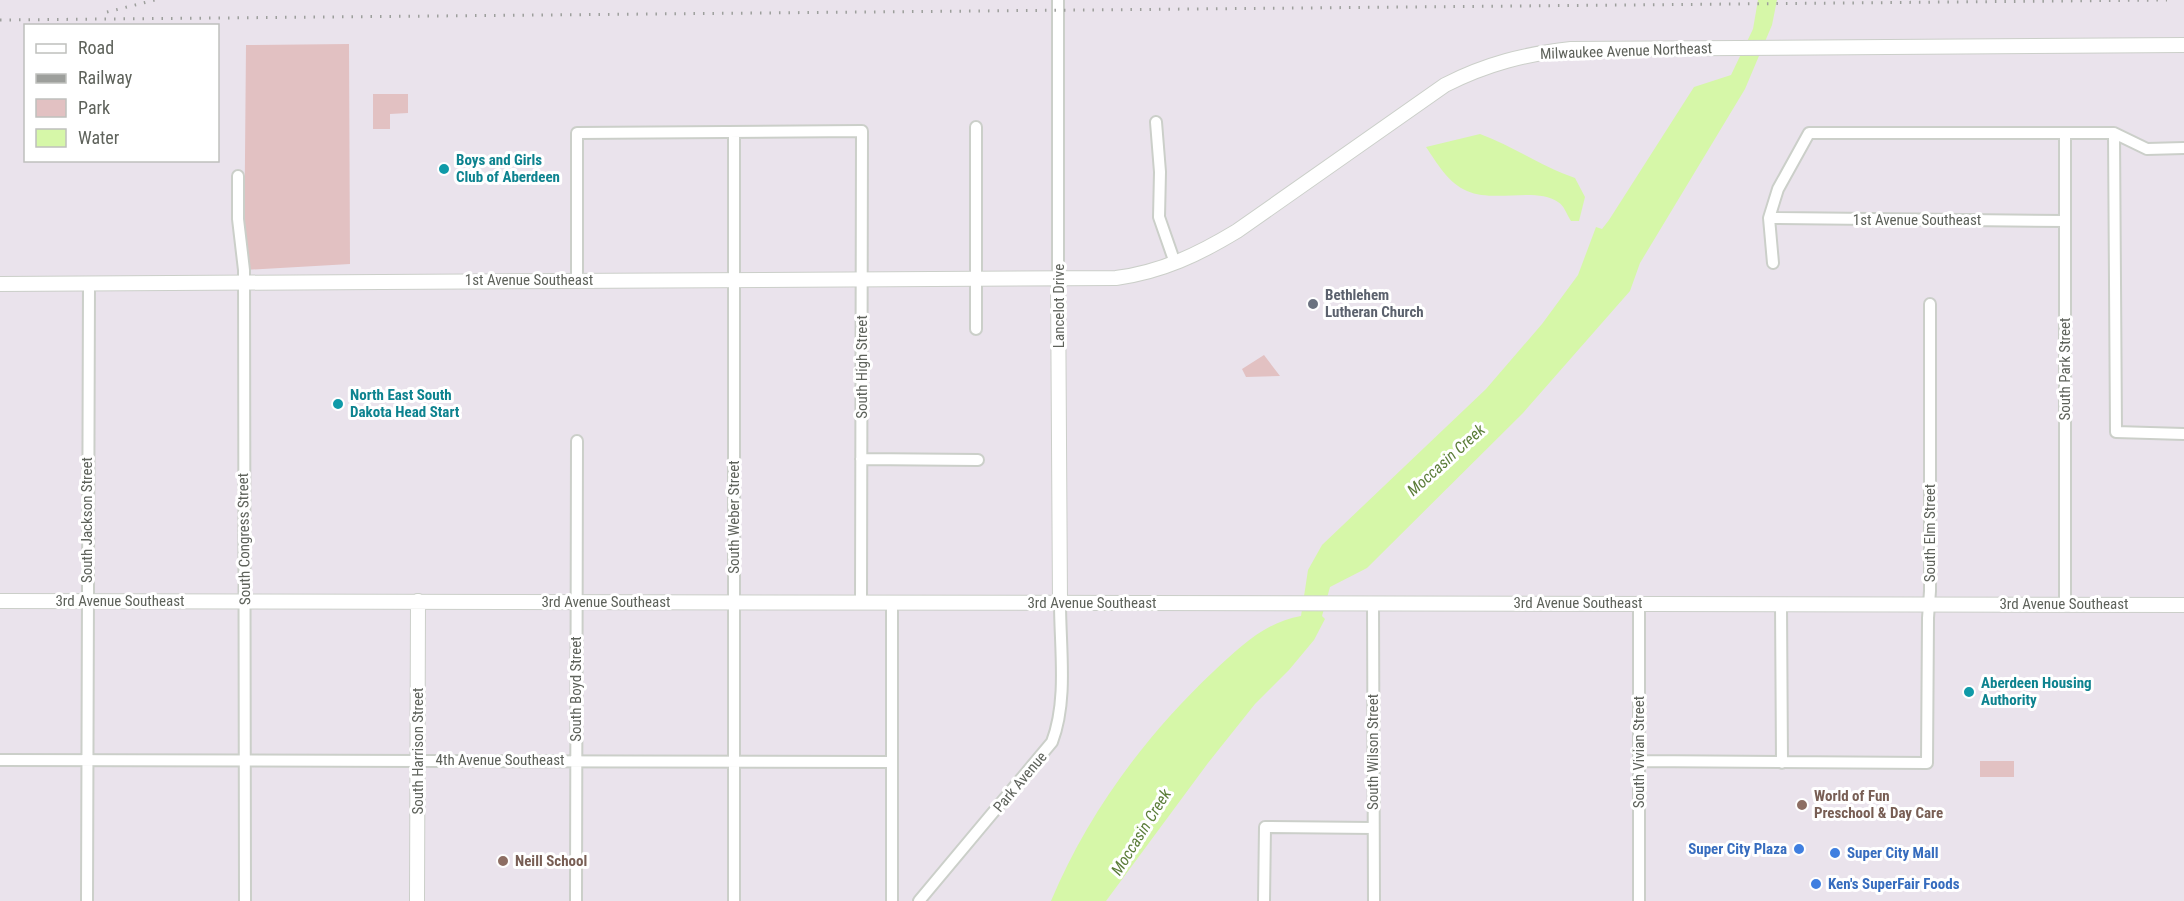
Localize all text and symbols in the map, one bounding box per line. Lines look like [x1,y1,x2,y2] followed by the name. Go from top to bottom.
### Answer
[24,24,219,162] legend
[78,37,114,58] text: Road
[1540,39,1712,63] street label: Milwaukee Avenue Northeast
[78,67,133,88] text: Railway
[78,97,110,118] text: Park
[78,127,120,148] text: Water
[456,151,560,186] place label: Boys and Girls Club of Aberdeen
[437,162,451,176] marker: Boys and Girls Club of Aberdeen
[1853,211,1981,229] street label: 1st Avenue Southeast
[1050,264,1068,348] street label: Lancelot Drive
[465,271,593,289] street label: 1st Avenue Southeast
[1325,286,1424,321] place label: Bethlehem Lutheran Church
[1306,297,1320,311] marker: Bethlehem Lutheran Church
[853,315,871,419] street label: South High Street
[2056,317,2074,421] street label: South Park Street
[350,386,460,421] place label: North East South Dakota Head Start
[331,397,345,411] marker: North East South Dakota Head Start
[1403,419,1490,500] water label: Moccasin Creek
[78,457,96,583] street label: South Jackson Street
[725,460,743,574] street label: South Weber Street
[234,473,254,605] street label: South Congress Street
[1921,484,1939,582] street label: South Elm Street
[55,592,185,610] street label: 3rd Avenue Southeast
[541,593,671,611] street label: 3rd Avenue Southeast
[1027,594,1157,612] street label: 3rd Avenue Southeast
[1513,594,1643,612] street label: 3rd Avenue Southeast
[1999,595,2129,613] street label: 3rd Avenue Southeast
[567,636,585,742] street label: South Boyd Street
[1981,674,2092,709] place label: Aberdeen Housing Authority
[1962,685,1976,699] marker: Aberdeen Housing Authority
[409,688,427,814] street label: South Harrison Street
[1364,694,1382,810] street label: South Wilson Street
[1630,696,1648,808] street label: South Vivian Street
[990,748,1050,816] street label: Park Avenue
[436,751,564,769] street label: 4th Avenue Southeast
[1107,785,1176,879] water label: Moccasin Creek
[1814,787,1943,822] place label: World of Fun Preschool & Day Care
[1795,798,1809,812] marker: World of Fun Preschool & Day Care
[1688,840,1787,858] place label: Super City Plaza
[1792,842,1806,856] marker: Super City Plaza
[1847,844,1939,862] place label: Super City Mall
[1828,846,1842,860] marker: Super City Mall
[515,852,587,870] place label: Neill School
[496,854,510,868] marker: Neill School
[1828,875,1960,893] place label: Ken's SuperFair Foods
[1809,877,1823,891] marker: Ken's SuperFair Foods

